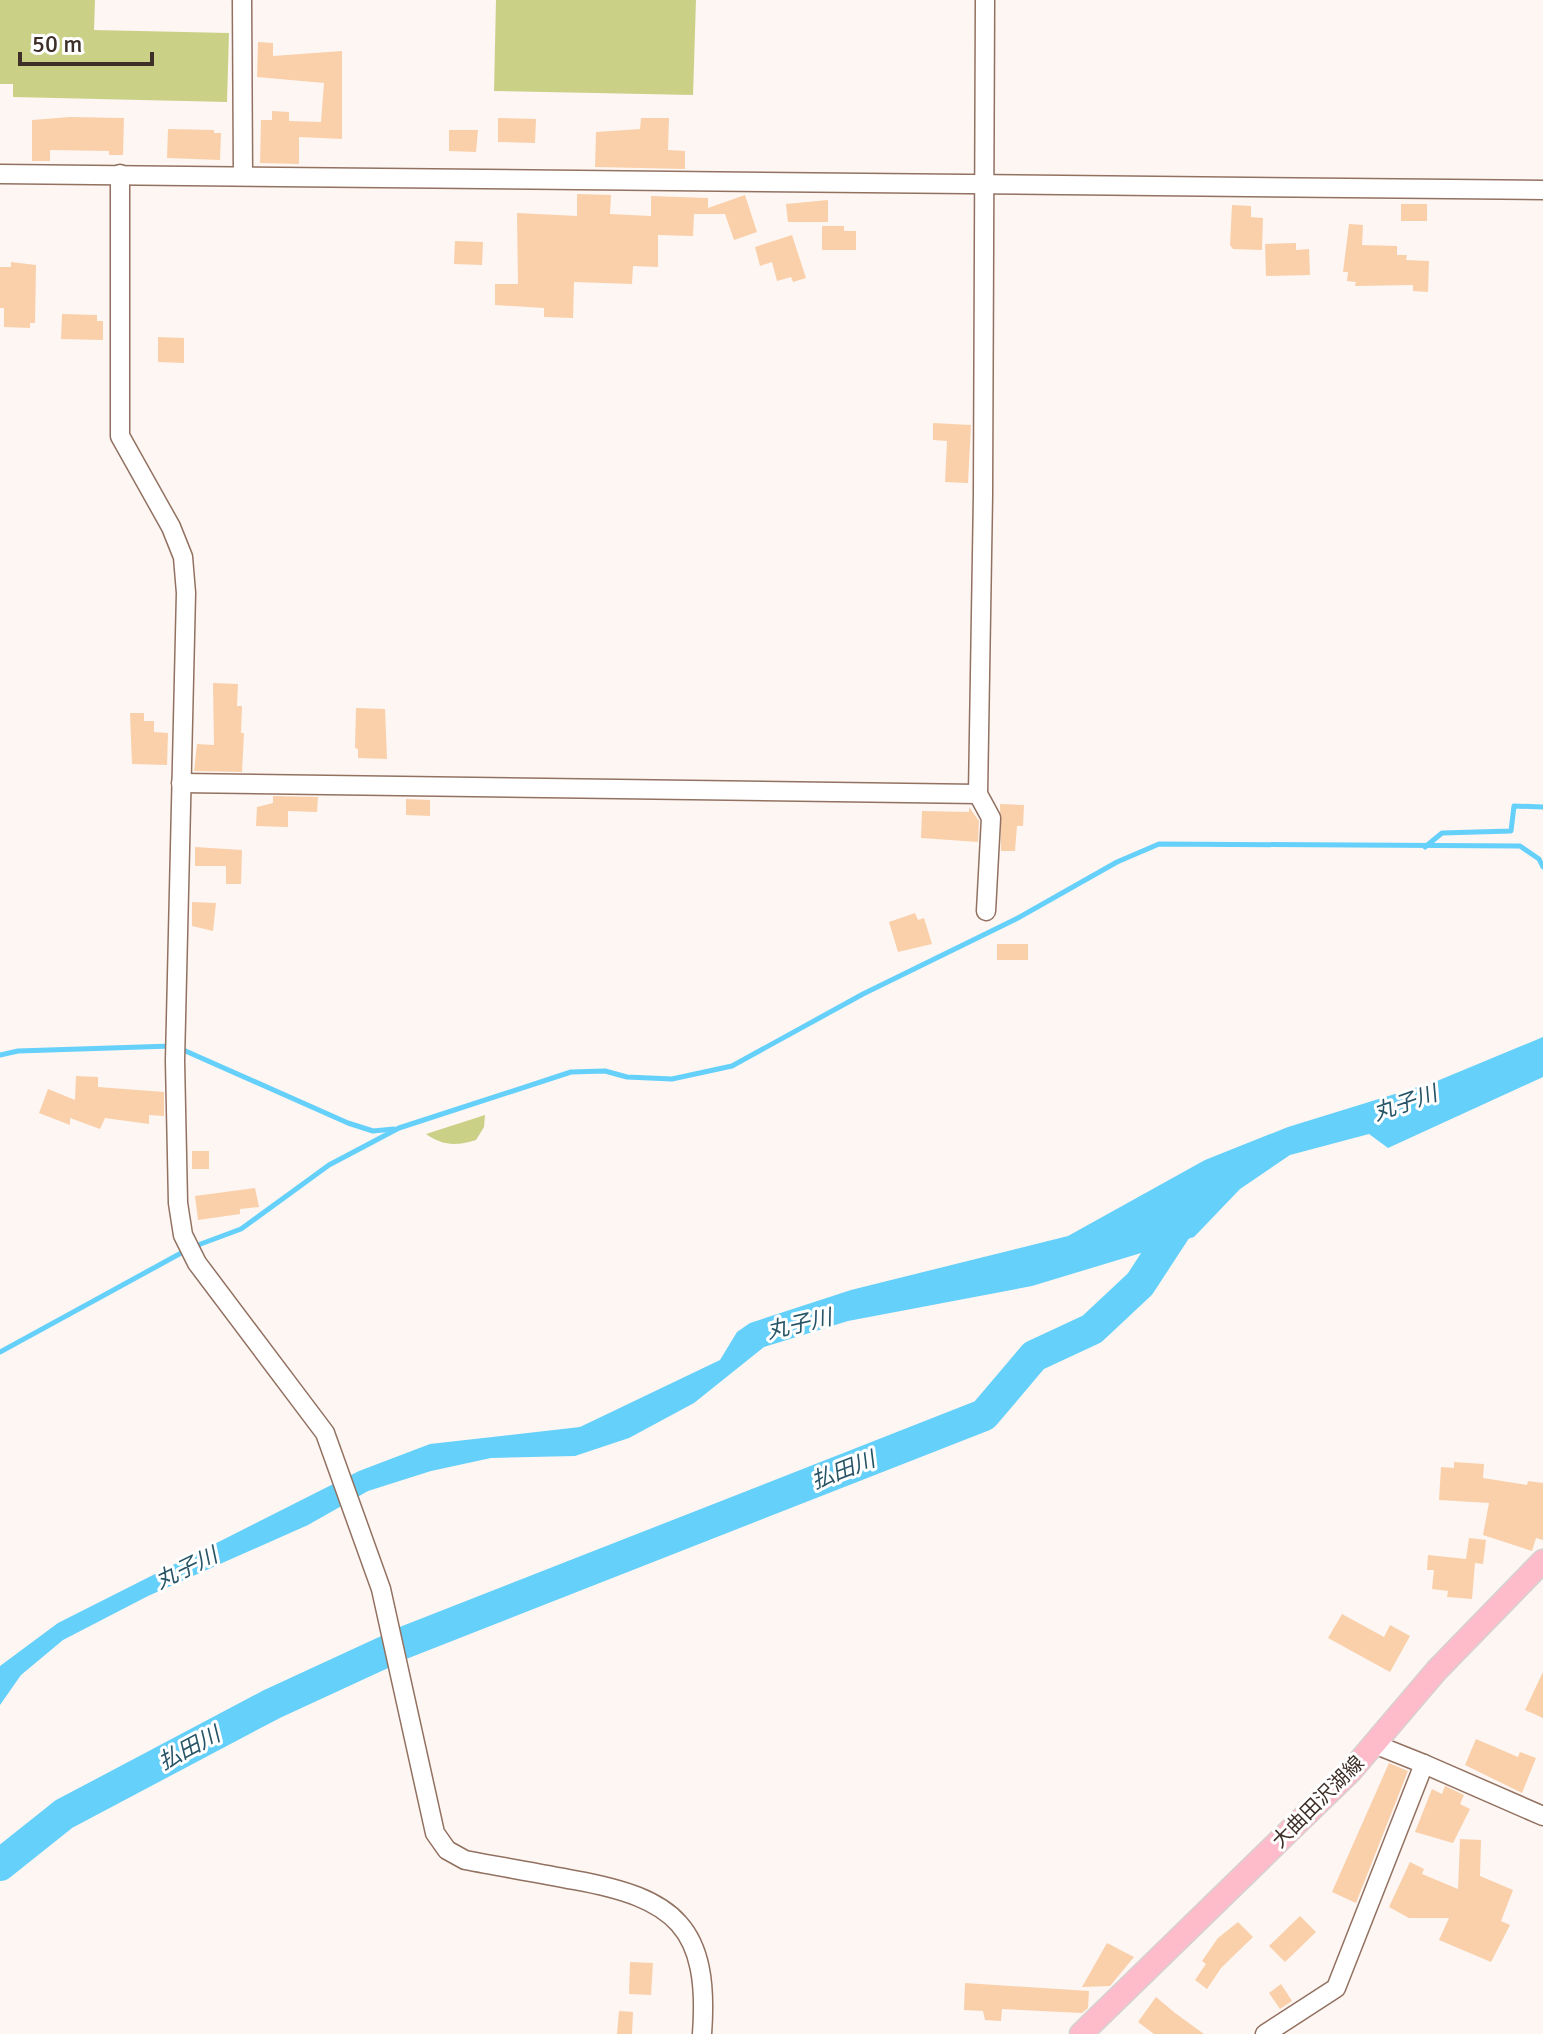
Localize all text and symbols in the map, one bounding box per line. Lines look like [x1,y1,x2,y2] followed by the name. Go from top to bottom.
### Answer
[20,16,152,66] scale bar
[32,29,82,59] text: 50 m
[1369,1079,1442,1127] water label: 丸子川
[764,1303,836,1345] water label: 丸子川
[807,1445,881,1494] water label: 払田川
[150,1541,223,1595] water label: 丸子川
[154,1720,226,1775] water label: 払田川
[1267,1751,1369,1853] street label: 大曲田沢湖線

